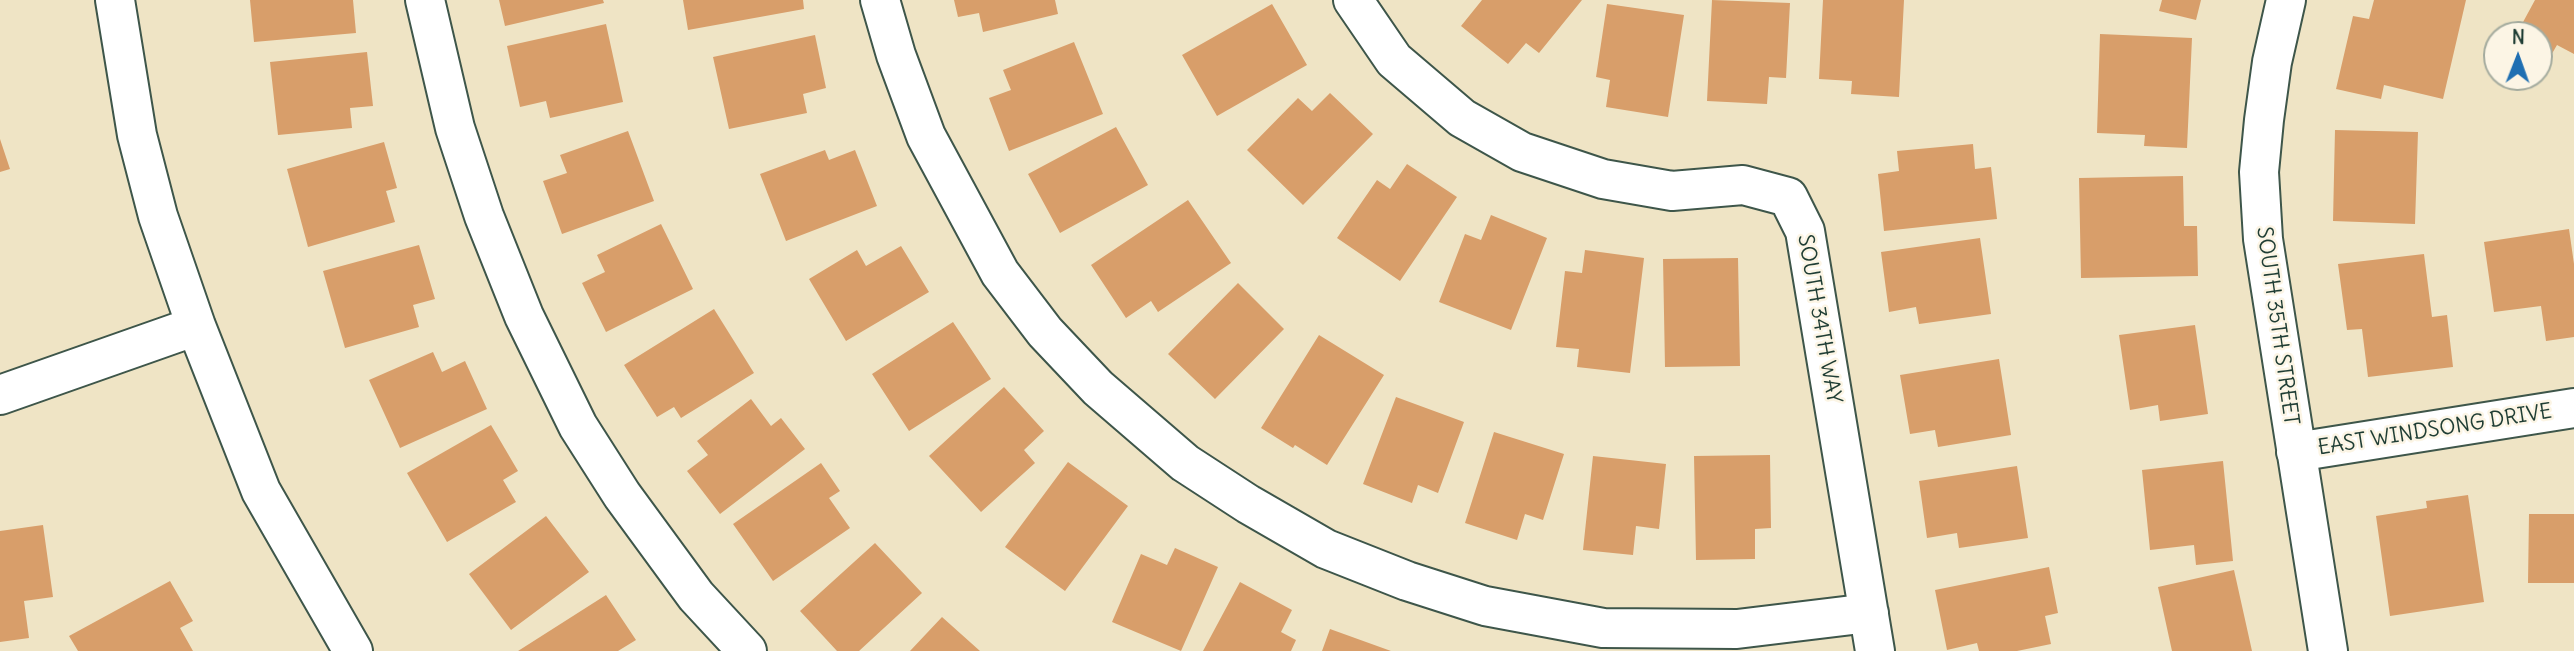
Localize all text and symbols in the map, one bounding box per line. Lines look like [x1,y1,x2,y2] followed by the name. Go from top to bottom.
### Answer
[2483,21,2553,91] north arrow
[2512,25,2525,49] text: N
[2251,225,2303,427] street label: SOUTH 35TH STREET
[1792,233,1846,405] street label: SOUTH 34TH WAY
[2316,399,2554,461] street label: EAST WINDSONG DRIVE

